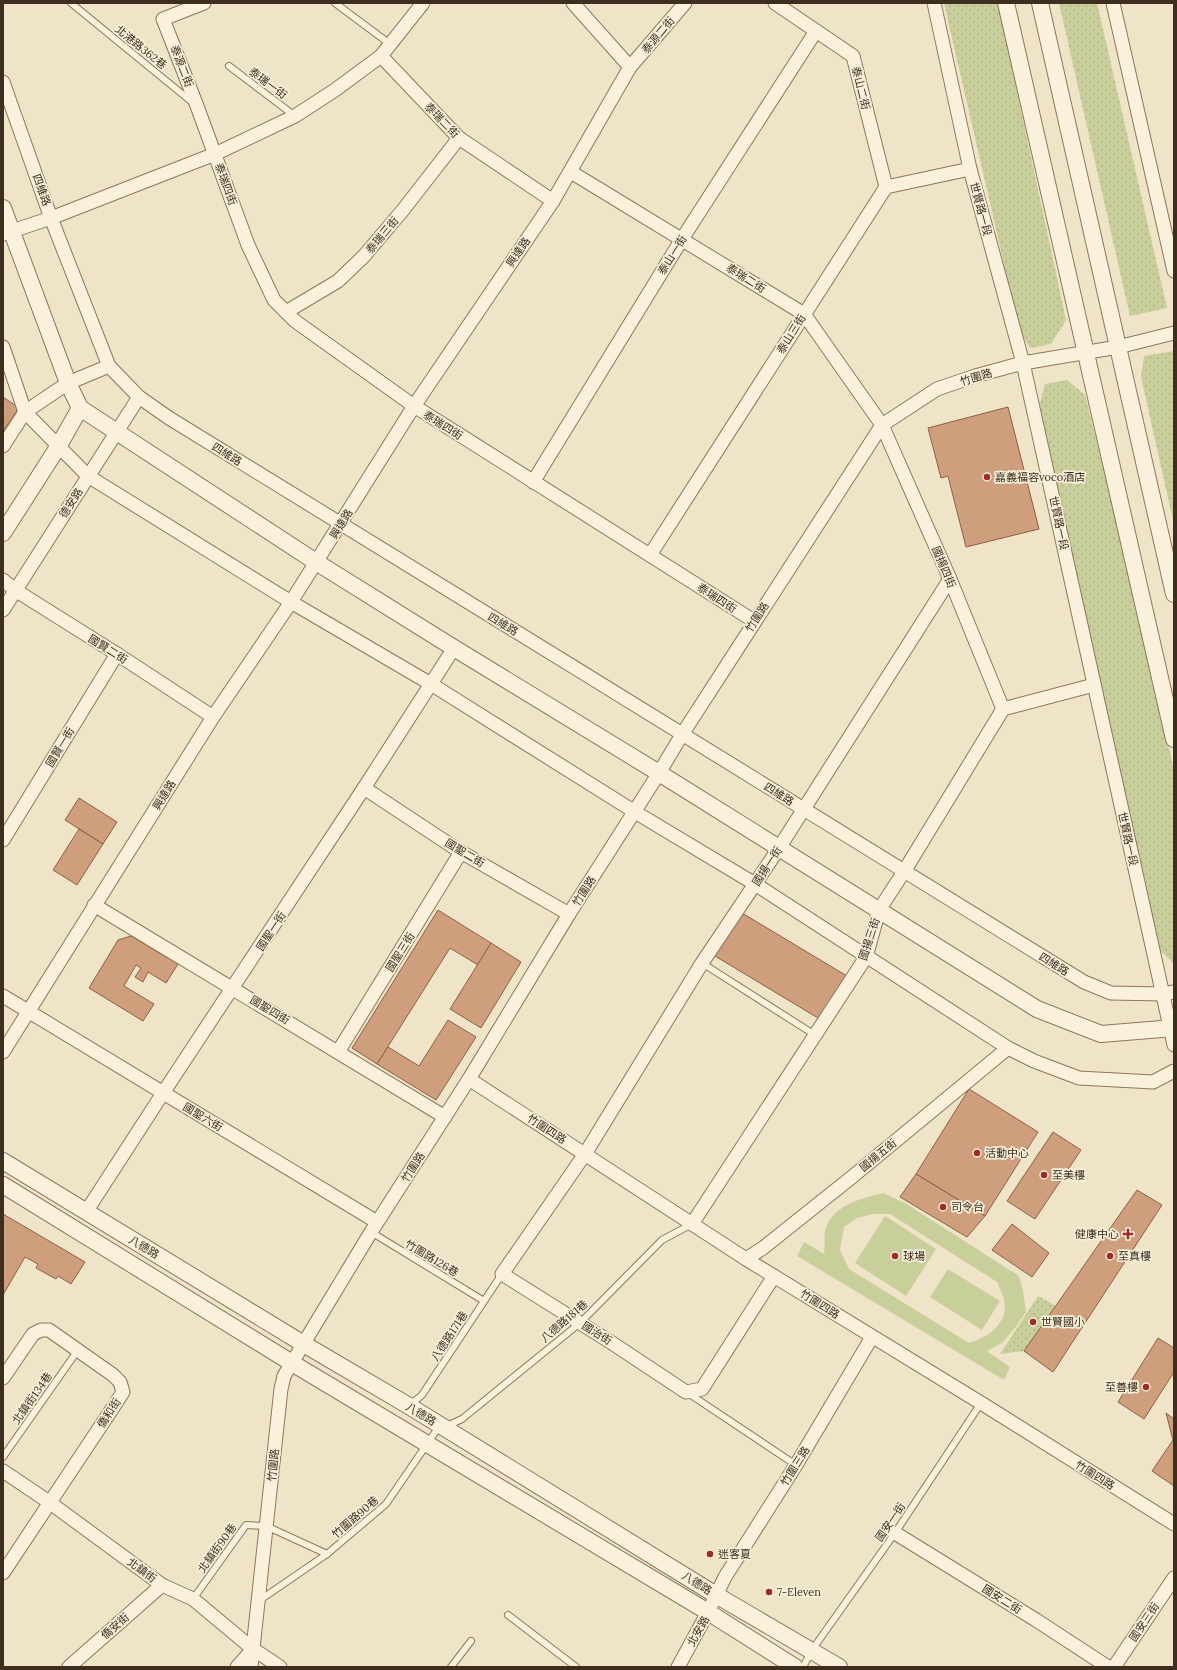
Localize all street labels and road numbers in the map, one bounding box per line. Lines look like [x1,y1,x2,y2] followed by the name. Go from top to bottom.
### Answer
[638,14,678,56] street label: 泰源二街
[112,22,170,72] street label: 北港路362巷
[168,43,196,89] street label: 泰源二街
[246,64,290,102] street label: 泰瑞一街
[849,65,873,111] street label: 泰山二街
[422,99,462,141] street label: 泰瑞二街
[212,161,240,207] street label: 泰瑞四街
[30,172,54,208] street label: 四維路
[967,181,995,237] street label: 世賢路一段
[362,214,402,256] street label: 泰瑞三街
[654,233,690,277] street label: 泰山一街
[503,234,533,270] street label: 興達路
[724,260,768,296] street label: 泰瑞二街
[773,312,809,356] street label: 泰山三街
[958,365,994,389] street label: 竹圍路
[421,407,465,443] street label: 泰瑞四街
[209,439,245,469] street label: 四維路
[56,485,86,521] street label: 德安路
[1046,495,1072,551] street label: 世賢路一段
[326,506,356,542] street label: 興達路
[929,544,959,590] street label: 國揚四街
[695,580,739,616] street label: 泰瑞四街
[742,599,772,635] street label: 竹圍路
[485,610,521,638] street label: 四維路
[86,631,130,667] street label: 國賢二街
[43,725,77,769] street label: 國賢一街
[149,777,179,813] street label: 興達路
[761,779,797,809] street label: 四維路
[1115,811,1141,867] street label: 世賢路一段
[443,836,487,870] street label: 國聖二街
[749,844,785,888] street label: 國揚一街
[569,873,599,909] street label: 竹圍路
[253,909,289,953] street label: 國聖一街
[856,916,882,962] street label: 國揚三街
[382,930,418,974] street label: 國聖三街
[1036,949,1072,979] street label: 四維路
[248,993,292,1027] street label: 國聖四街
[181,1100,225,1134] street label: 國聖六街
[525,1111,569,1147] street label: 竹圍四路
[856,1136,900,1174] street label: 國揚五街
[398,1149,428,1185] street label: 竹圍路
[126,1233,162,1261] street label: 八德路
[403,1236,461,1280] street label: 竹圍路126巷
[798,1286,842,1322] street label: 竹圍四路
[537,1297,591,1345] street label: 八德路181巷
[428,1308,470,1364] street label: 八德路171巷
[579,1318,615,1348] street label: 國治街
[9,1369,55,1427] street label: 北鎮街134巷
[94,1395,124,1431] street label: 僑和街
[403,1400,439,1428] street label: 八德路
[777,1444,813,1488] street label: 竹圍三路
[264,1448,282,1482] street label: 竹圍路
[1073,1457,1117,1493] street label: 竹圍四路
[329,1493,381,1541] street label: 竹圍路90巷
[872,1500,908,1544] street label: 國安一街
[195,1521,239,1575] street label: 北鎮街90巷
[125,1555,159,1585] street label: 北鎮街
[679,1568,715,1598] street label: 八德路
[980,1581,1024,1617] street label: 國安二街
[1126,1600,1162,1644] street label: 國安三街
[98,1610,132,1642] street label: 僑安街
[684,1613,712,1649] street label: 北安路

